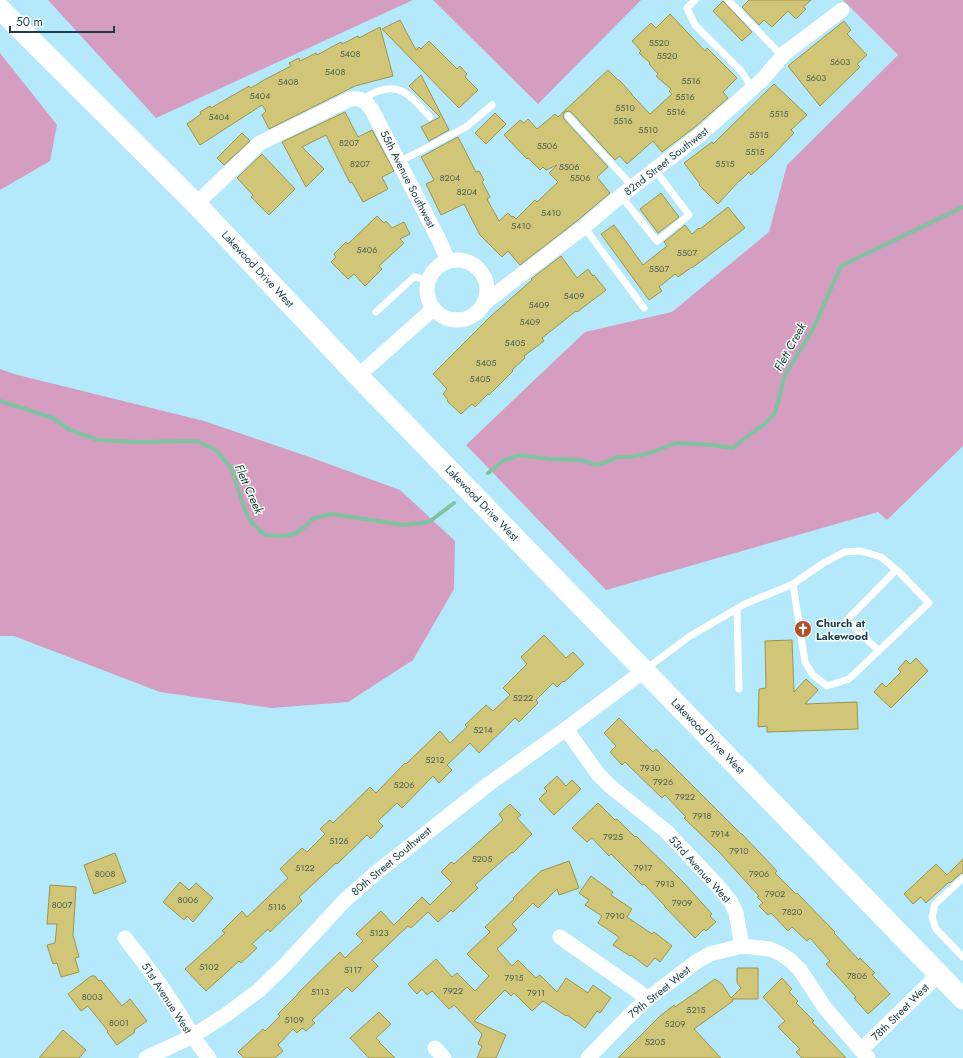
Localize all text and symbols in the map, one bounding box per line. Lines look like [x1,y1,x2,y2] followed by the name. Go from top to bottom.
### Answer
[10,8,114,34] scale bar
[16,13,43,31] text: 50 m
[649,36,670,49] house number: 5520
[340,47,360,60] house number: 5408
[657,49,678,62] house number: 5520
[830,55,850,68] house number: 5603
[325,65,345,78] house number: 5408
[806,71,826,84] house number: 5603
[681,74,701,87] house number: 5516
[278,75,298,88] house number: 5408
[250,89,270,102] house number: 5404
[675,90,695,103] house number: 5516
[615,101,635,114] house number: 5510
[666,105,686,118] house number: 5516
[769,107,789,120] house number: 5515
[209,110,229,123] house number: 5404
[613,114,633,127] house number: 5516
[620,123,712,199] street label: 82nd Street Southwest
[638,123,658,136] house number: 5510
[376,127,440,231] street label: 55th Avenue Southwest
[749,128,769,141] house number: 5515
[339,136,359,149] house number: 8207
[537,139,557,152] house number: 5506
[745,145,765,158] house number: 5515
[350,157,370,170] house number: 8207
[715,157,735,170] house number: 5515
[559,160,579,173] house number: 5506
[440,171,460,184] house number: 8204
[570,171,590,184] house number: 5506
[457,185,477,198] house number: 8204
[541,206,561,219] house number: 5410
[511,219,531,232] house number: 5410
[218,227,298,311] street label: Lakewood Drive West
[357,243,377,256] house number: 5406
[677,246,697,259] house number: 5507
[649,262,669,275] house number: 5507
[564,289,584,302] house number: 5409
[529,298,549,311] house number: 5409
[520,315,540,328] house number: 5409
[769,319,811,374] water label: Flett Creek
[505,336,525,349] house number: 5405
[476,356,496,369] house number: 5405
[470,372,490,385] house number: 5405
[230,461,268,517] water label: Flett Creek
[442,462,523,545] street label: Lakewood Drive West
[816,615,868,644] place label: Church at Lakewood
[793,619,813,639] church icon: Church at Lakewood
[513,691,533,704] house number: 5222
[668,695,749,778] street label: Lakewood Drive West
[473,723,493,736] house number: 5214
[425,753,445,766] house number: 5212
[640,761,661,774] house number: 7930
[653,775,673,788] house number: 7926
[394,778,414,791] house number: 5206
[675,790,695,803] house number: 7922
[693,809,712,822] house number: 7918
[348,822,435,899] street label: 80th Street Southwest
[710,827,730,840] house number: 7914
[603,830,623,843] house number: 7925
[665,832,735,907] street label: 53rd Avenue West
[329,834,349,847] house number: 5126
[729,844,749,857] house number: 7910
[472,852,492,865] house number: 5205
[295,861,315,874] house number: 5122
[634,861,653,874] house number: 7917
[95,867,115,880] house number: 8008
[749,867,769,880] house number: 7906
[656,877,675,890] house number: 7913
[765,887,785,900] house number: 7902
[178,893,198,906] house number: 8006
[672,896,692,909] house number: 7909
[52,898,72,911] house number: 8007
[268,900,286,913] house number: 5116
[782,905,803,918] house number: 7820
[605,909,625,922] house number: 7910
[369,926,389,939] house number: 5123
[138,959,196,1037] street label: 51st Avenue West
[199,960,219,973] house number: 5102
[624,962,694,1022] street label: 79th Street West
[344,963,362,976] house number: 5117
[847,969,867,982] house number: 7806
[504,971,524,984] house number: 7915
[868,979,933,1044] street label: 78th Street West
[443,984,463,997] house number: 7922
[311,985,329,998] house number: 5113
[527,986,545,999] house number: 7911
[82,990,102,1003] house number: 8003
[686,1003,706,1016] house number: 5215
[284,1013,304,1026] house number: 5109
[109,1016,129,1029] house number: 8001
[665,1017,685,1030] house number: 5209
[645,1035,665,1048] house number: 5205

